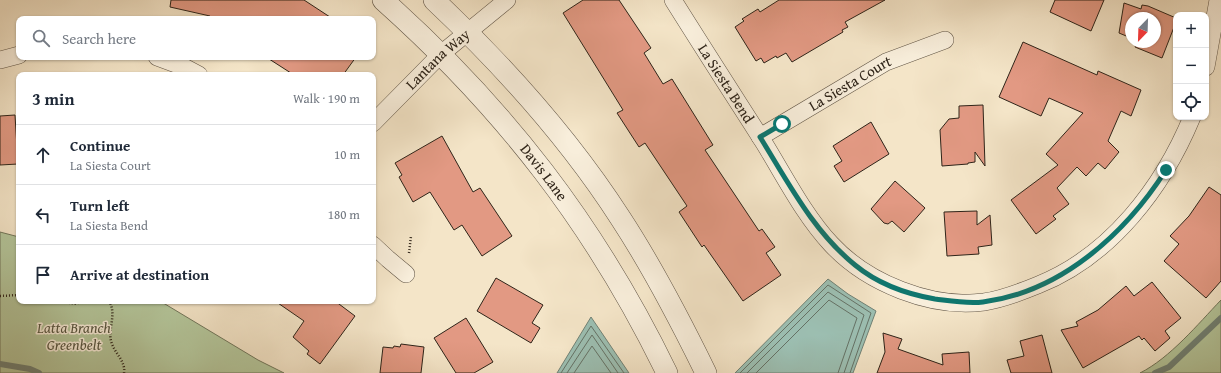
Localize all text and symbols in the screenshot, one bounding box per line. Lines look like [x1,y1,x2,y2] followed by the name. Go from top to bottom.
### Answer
[1125,12,1161,48] north arrow
[1173,12,1209,120] map controls
[1173,12,1209,48] button: +
[16,16,376,60] search box
[401,23,474,94] street label: Lantana Way
[30,27,52,49] icon: search
[62,28,136,49] text: Search here
[693,40,760,127] street label: La Siesta Bend
[1173,48,1209,84] button: −
[804,50,895,116] street label: La Siesta Court
[1173,84,1209,120] button: locate
[32,86,74,111] text: 3 min
[293,89,360,108] text: Walk · 190 m
[773,115,791,133] route start
[70,135,131,156] text: Continue
[515,139,573,205] street label: Davis Lane
[32,144,54,166] icon: ahead
[334,145,360,164] text: 10 m
[70,156,151,175] text: La Siesta Court
[1157,161,1175,179] route end
[70,195,129,216] text: Turn left
[32,204,54,226] icon: left
[328,205,360,224] text: 180 m
[70,216,148,235] text: La Siesta Bend
[32,264,54,286] icon: arrive
[70,264,209,285] text: Arrive at destination
[36,317,111,355] park label: Latta Branch Greenbelt

